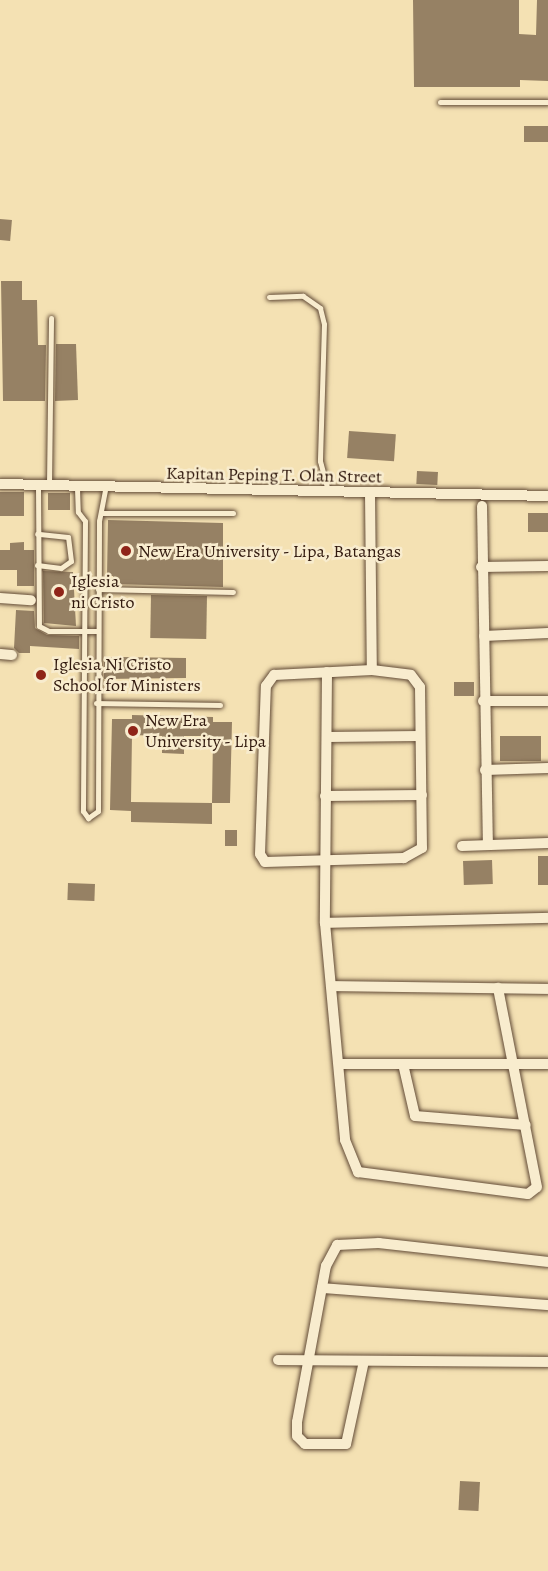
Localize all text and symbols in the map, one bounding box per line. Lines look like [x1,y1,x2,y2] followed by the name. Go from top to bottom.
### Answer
[166,462,382,488] street label: Kapitan Peping T. Olan Street
[138,540,402,562] place label: New Era University - Lipa, Batangas
[119,544,133,558] marker: New Era University - Lipa, Batangas
[71,571,135,614] place label: Iglesia ni Cristo
[52,585,66,599] marker: Iglesia ni Cristo
[53,654,201,696] place label: Iglesia Ni Cristo School for Ministers
[34,668,48,682] marker: Iglesia Ni Cristo School for Ministers
[145,710,267,752] place label: New Era University - Lipa
[126,724,140,738] marker: New Era University - Lipa

